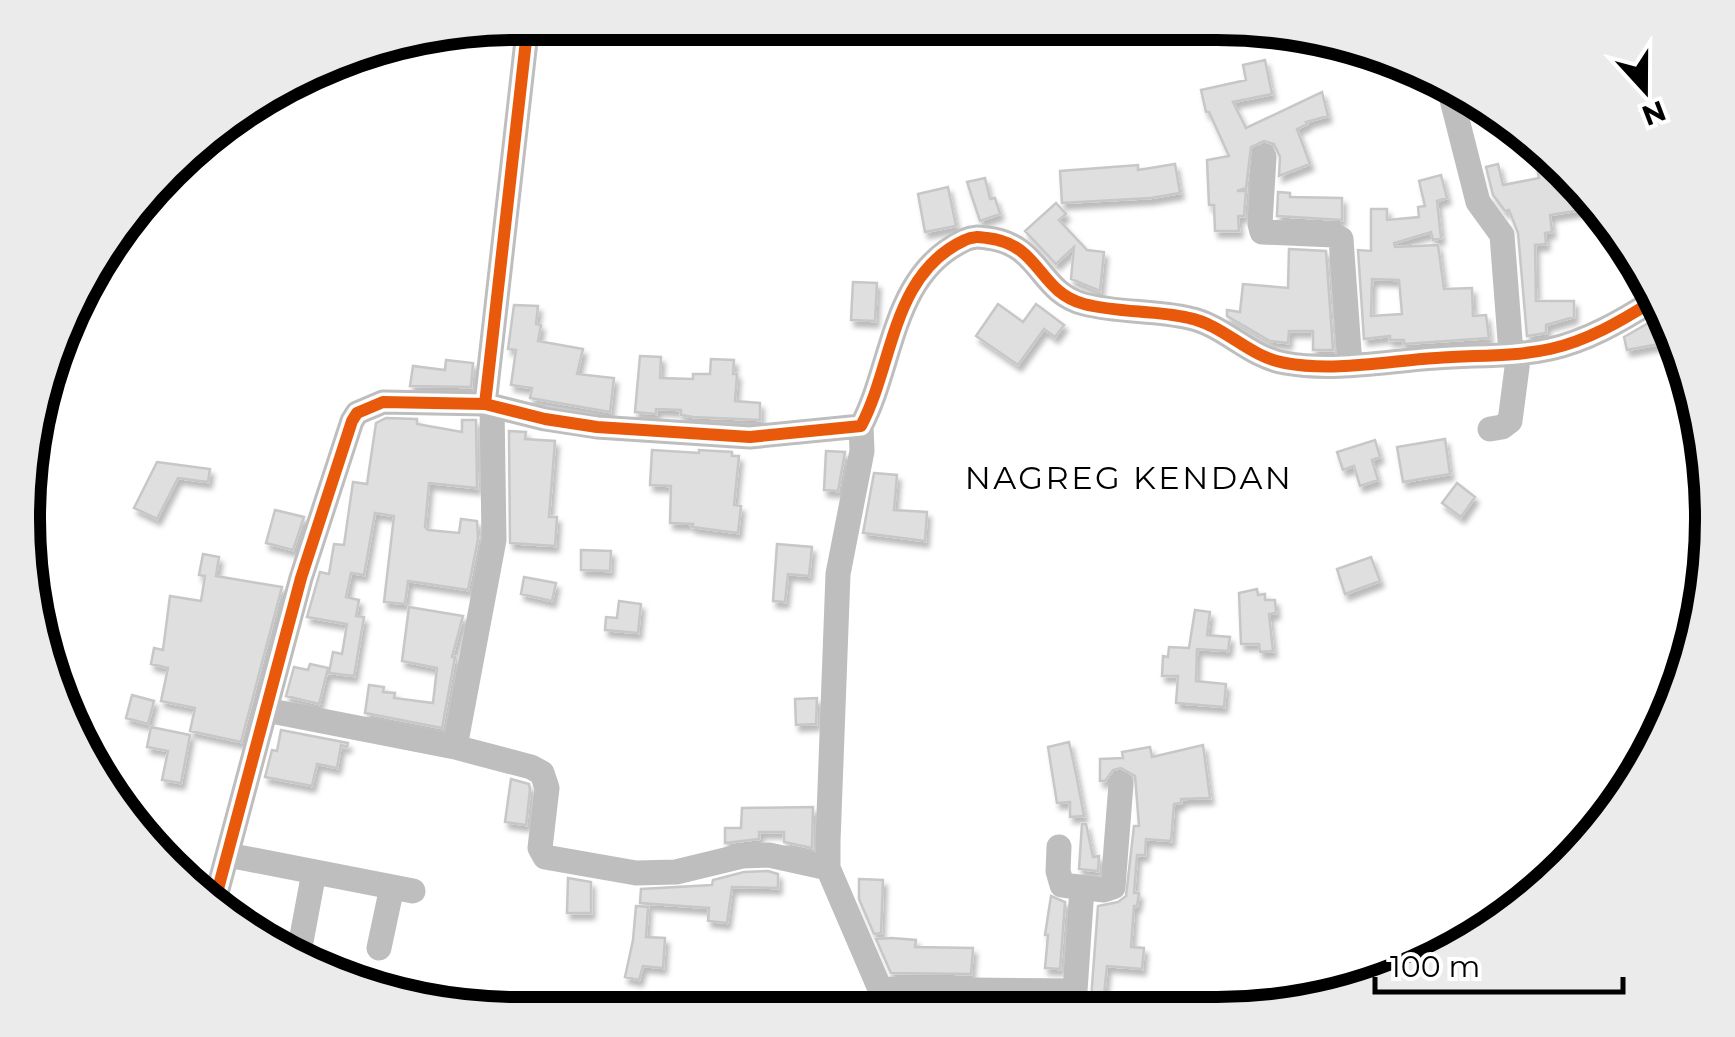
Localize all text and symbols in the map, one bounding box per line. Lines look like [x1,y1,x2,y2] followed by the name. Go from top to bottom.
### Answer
[1595,40,1695,140] north arrow
[1637,93,1671,133] text: N
[965,458,1293,497] district label: NAGREG KENDAN
[1375,932,1622,994] scale bar
[1390,948,1480,985] text: 100 m

